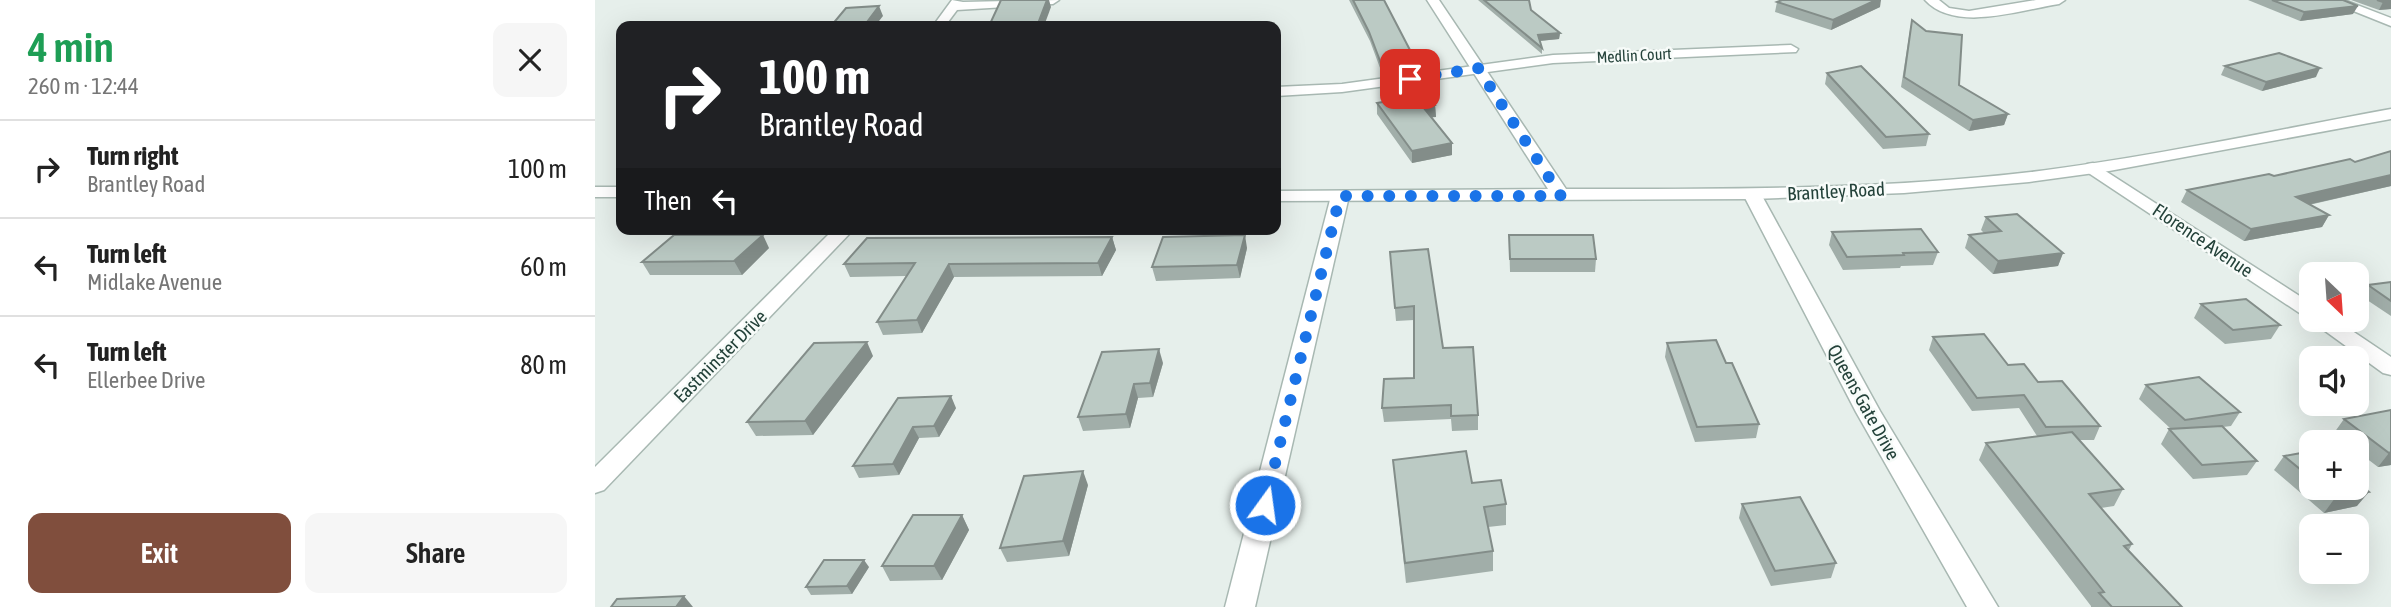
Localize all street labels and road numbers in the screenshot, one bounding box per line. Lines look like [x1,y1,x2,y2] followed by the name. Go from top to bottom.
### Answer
[1596,44,1672,66] street label: Medlin Court
[1787,177,1885,205] street label: Brantley Road
[2149,199,2257,281] street label: Florence Avenue
[669,305,771,407] street label: Eastminster Drive
[1823,341,1905,463] street label: Queens Gate Drive

